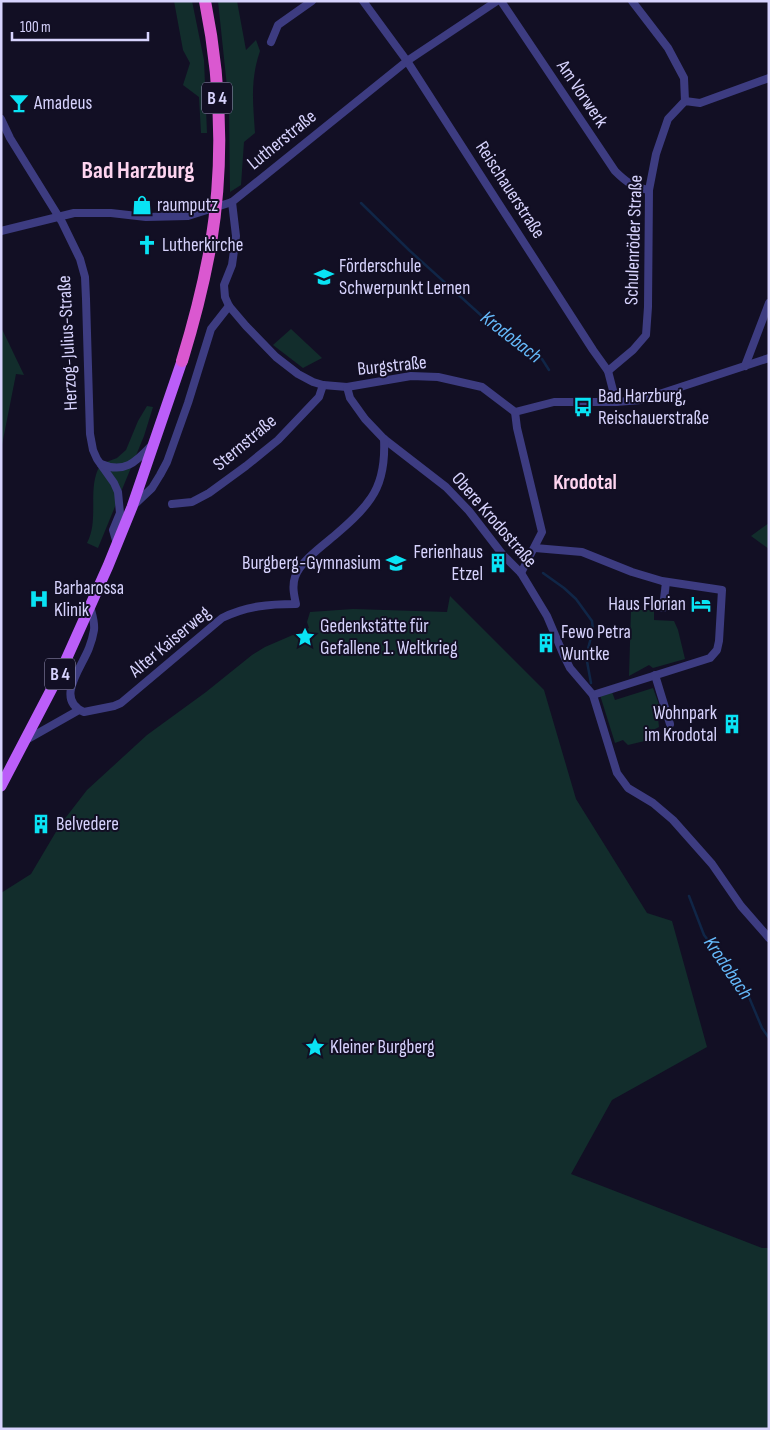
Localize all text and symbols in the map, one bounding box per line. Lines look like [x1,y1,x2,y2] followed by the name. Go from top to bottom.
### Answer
[12,10,149,42] scale bar
[20,18,51,37] text: 100 m
[551,55,613,133] street label: Am Vorwerk
[202,82,232,114] road number: B 4
[8,92,30,114] bar icon: Amadeus
[33,92,93,115] place label: Amadeus
[243,105,321,175] street label: Lutherstraße
[470,137,550,243] street label: Reischauerstraße
[82,156,194,185] district label: Bad Harzburg
[620,175,648,305] street label: Schulenröder Straße
[131,194,153,216] shop icon: raumputz
[157,194,218,217] place label: raumputz
[136,234,158,256] church icon: Lutherkirche
[162,234,243,257] place label: Lutherkirche
[339,255,470,300] place label: Förderschule Schwerpunkt Lernen
[313,266,335,288] school or university icon: Förderschule Schwerpunkt Lernen
[53,275,83,411] street label: Herzog-Julius-Straße
[476,306,546,368] water label: Krodobach
[356,351,428,381] street label: Burgstraße
[598,385,709,430] place label: Bad Harzburg, Reischauerstraße
[572,396,594,418] bus stop icon: Bad Harzburg, Reischauerstraße
[209,410,281,476] street label: Sternstraße
[446,468,542,572] street label: Obere Krodostraße
[553,470,617,495] district label: Krodotal
[413,541,483,586] place label: Ferienhaus Etzel
[242,552,381,575] place label: Burgberg-Gymnasium
[385,552,407,574] school or university icon: Burgberg-Gymnasium
[487,552,509,574] building icon: Ferienhaus Etzel
[54,577,124,622] place label: Barbarossa Klinik
[28,588,50,610] hospital icon: Barbarossa Klinik
[608,593,686,616] place label: Haus Florian
[690,593,712,615] hotel icon: Haus Florian
[124,601,216,683] street label: Alter Kaiserweg
[320,615,458,660] place label: Gedenkstätte für Gefallene 1. Weltkrieg
[561,621,631,666] place label: Fewo Petra Wuntke
[294,626,316,648] place icon: Gedenkstätte für Gefallene 1. Weltkrieg
[535,632,557,654] building icon: Fewo Petra Wuntke
[45,659,75,690] road number: B 4
[644,702,718,747] place label: Wohnpark im Krodotal
[721,713,743,735] building icon: Wohnpark im Krodotal
[30,813,52,835] building icon: Belvedere
[56,813,119,836] place label: Belvedere
[698,932,758,1004] water label: Krodobach
[304,1036,326,1058] place icon: Kleiner Burgberg
[330,1036,435,1059] place label: Kleiner Burgberg

